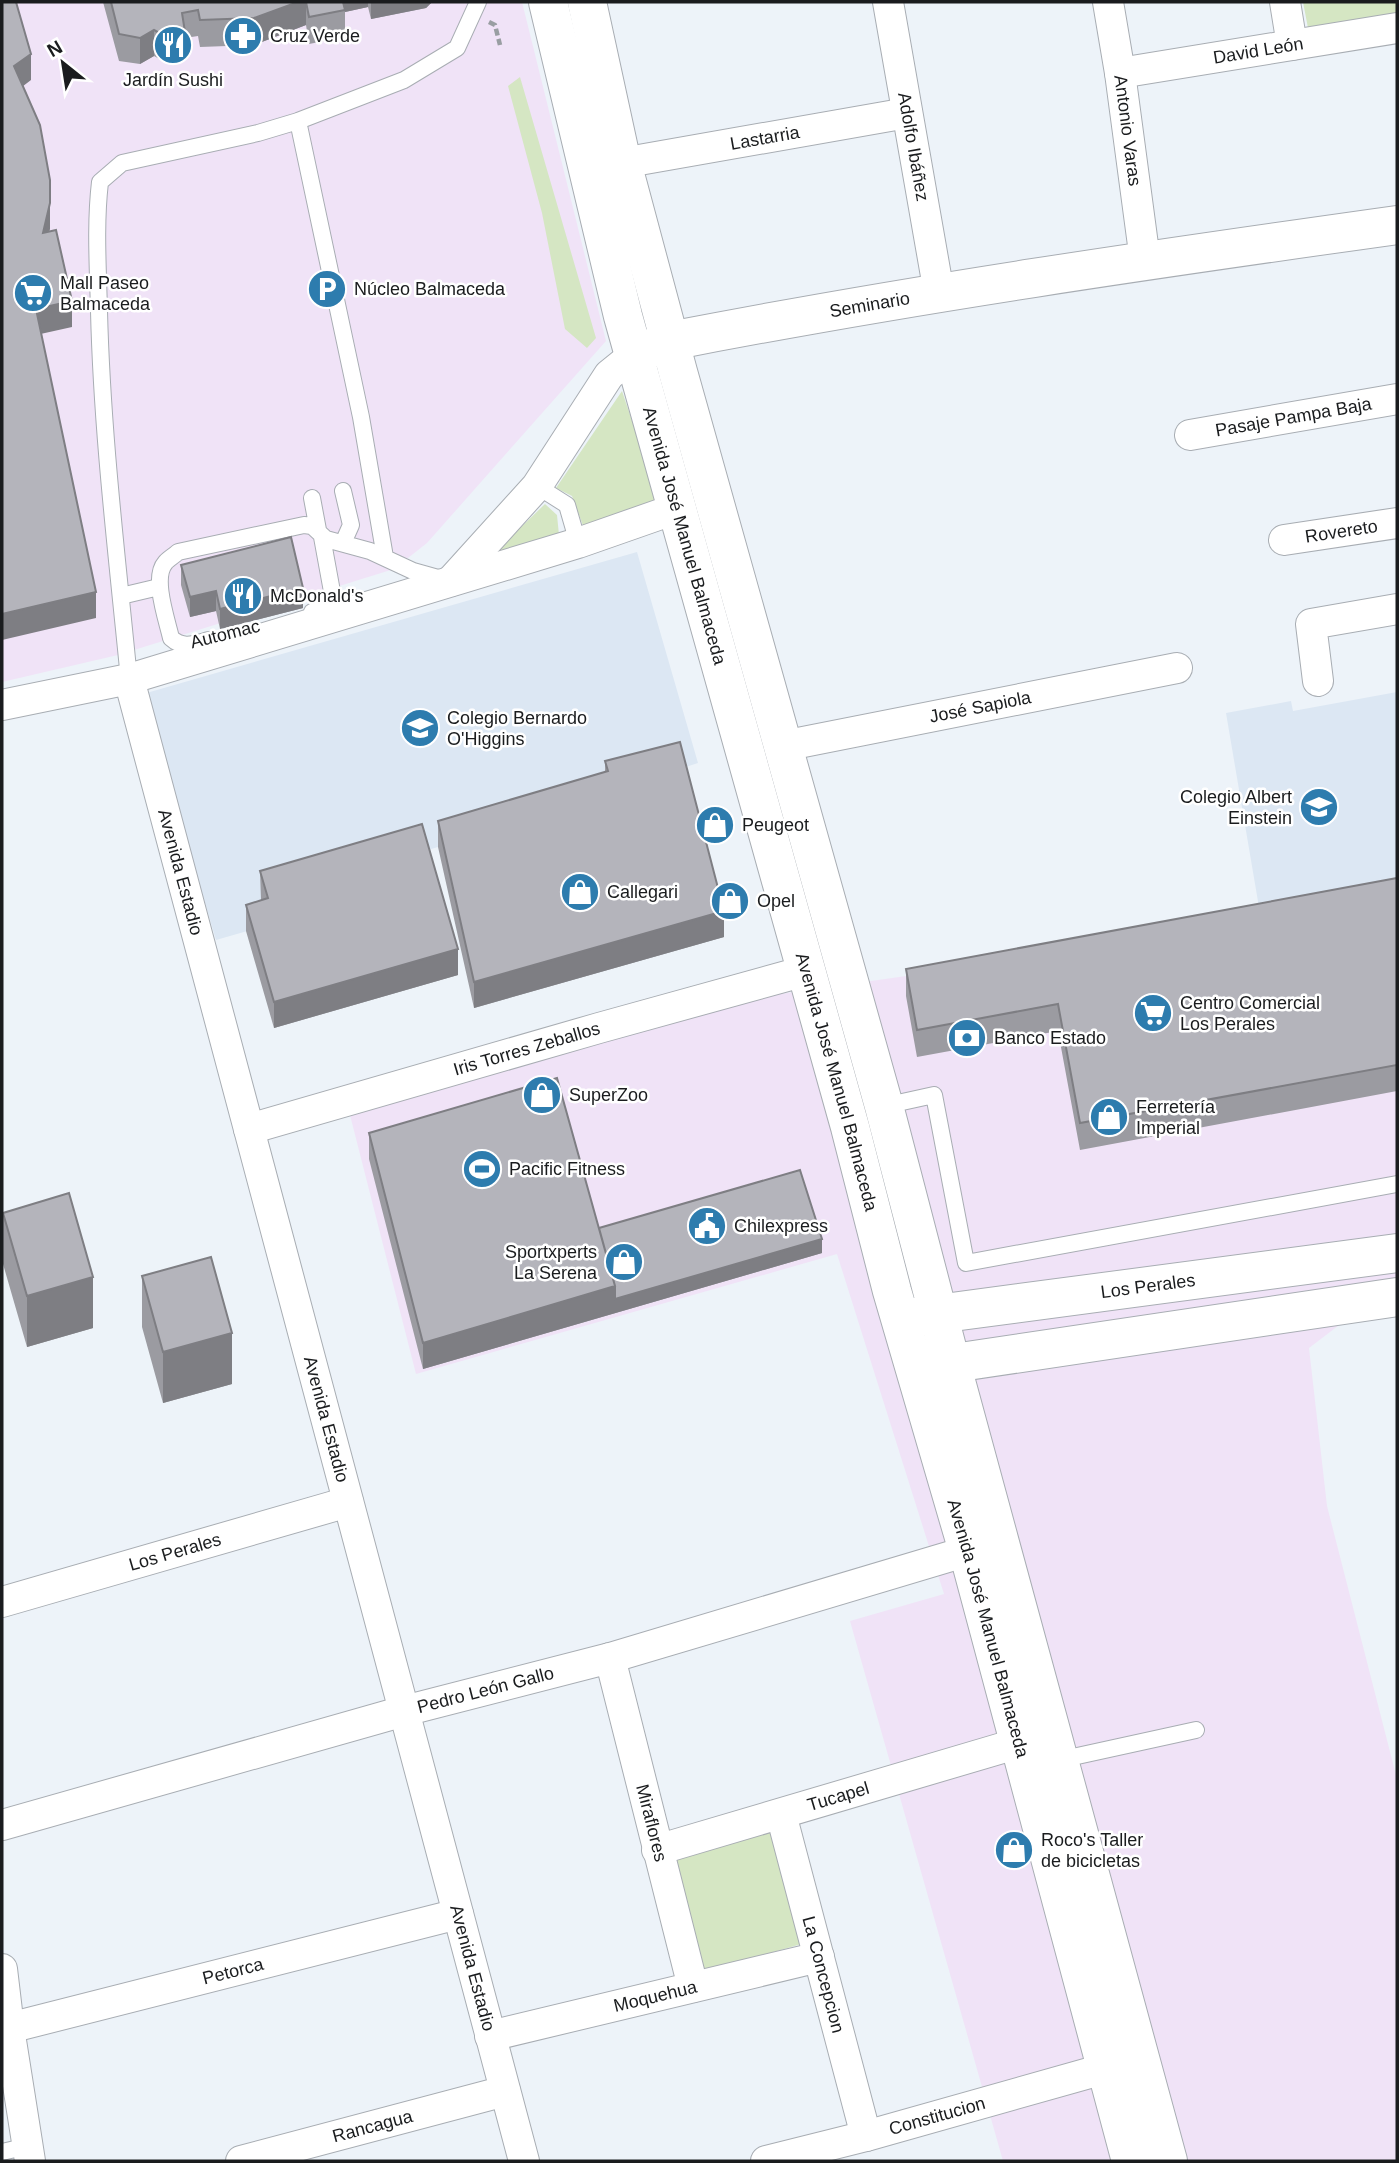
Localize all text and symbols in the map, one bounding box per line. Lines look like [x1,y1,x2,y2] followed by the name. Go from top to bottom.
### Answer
[222,15,264,57] pharmacy icon: Cruz Verde
[152,24,194,66] restaurant icon: Jardín Sushi
[270,26,360,46] place label: Cruz Verde
[28,28,98,98] north arrow
[1212,33,1305,68] street label: David León
[44,36,66,61] text: N
[123,70,223,90] place label: Jardín Sushi
[1110,74,1145,187] street label: Antonio Varas
[894,91,933,203] street label: Adolfo Ibáñez
[729,122,802,154] street label: Lastarria
[306,268,348,310] parking icon: Núcleo Balmaceda
[12,272,54,314] supermarket icon: Mall Paseo Balmaceda
[60,273,151,314] place label: Mall Paseo Balmaceda
[354,279,506,299] place label: Núcleo Balmaceda
[828,288,911,321] street label: Seminario
[1214,393,1374,440] street label: Pasaje Pampa Baja
[639,404,730,668] street label: Avenida José Manuel Balmaceda
[1304,516,1379,547] street label: Rovereto
[222,575,264,617] restaurant icon: McDonald's
[270,586,363,606] place label: McDonald's
[188,616,262,652] street label: Automac
[928,687,1034,727] street label: José Sapiola
[399,707,441,749] school or university icon: Colegio Bernardo O'Higgins
[447,708,587,749] place label: Colegio Bernardo O'Higgins
[1298,786,1340,828] school or university icon: Colegio Albert Einstein
[1180,787,1292,828] place label: Colegio Albert Einstein
[694,804,736,846] shop icon: Peugeot
[154,807,207,938] street label: Avenida Estadio
[742,815,809,835] place label: Peugeot
[559,871,601,913] shop icon: Callegari
[709,880,751,922] shop icon: Opel
[607,882,678,902] place label: Callegari
[757,891,795,911] place label: Opel
[792,950,881,1214] street label: Avenida José Manuel Balmaceda
[1132,992,1174,1034] supermarket icon: Centro Comercial Los Perales
[1180,993,1320,1034] place label: Centro Comercial Los Perales
[946,1017,988,1059] bank icon: Banco Estado
[451,1018,602,1080] street label: Iris Torres Zeballos
[994,1028,1106,1048] place label: Banco Estado
[521,1074,563,1116] shop icon: SuperZoo
[569,1085,648,1105] place label: SuperZoo
[1088,1096,1130,1138] shop icon: Ferretería Imperial
[1136,1097,1216,1138] place label: Ferretería Imperial
[461,1148,503,1190] sports icon: Pacific Fitness
[509,1159,625,1179] place label: Pacific Fitness
[686,1205,728,1247] public building icon: Chilexpress
[734,1216,828,1236] place label: Chilexpress
[603,1241,645,1283] shop icon: Sportxperts La Serena
[505,1242,598,1283] place label: Sportxperts La Serena
[1099,1270,1196,1302] street label: Los Perales
[300,1354,353,1484] street label: Avenida Estadio
[943,1497,1033,1761] street label: Avenida José Manuel Balmaceda
[126,1529,223,1575] street label: Los Perales
[415,1663,556,1717] street label: Pedro León Gallo
[805,1778,871,1815] street label: Tucapel
[632,1782,671,1864] street label: Miraflores
[993,1829,1035,1871] shop icon: Roco's Taller de bicicletas
[1041,1830,1143,1871] place label: Roco's Taller de bicicletas
[446,1903,499,2033] street label: Avenida Estadio
[798,1914,848,2035] street label: La Concepcion
[200,1954,266,1988] street label: Petorca
[612,1976,700,2016] street label: Moquehua
[887,2093,988,2139] street label: Constitucion
[330,2106,416,2146] street label: Rancagua

